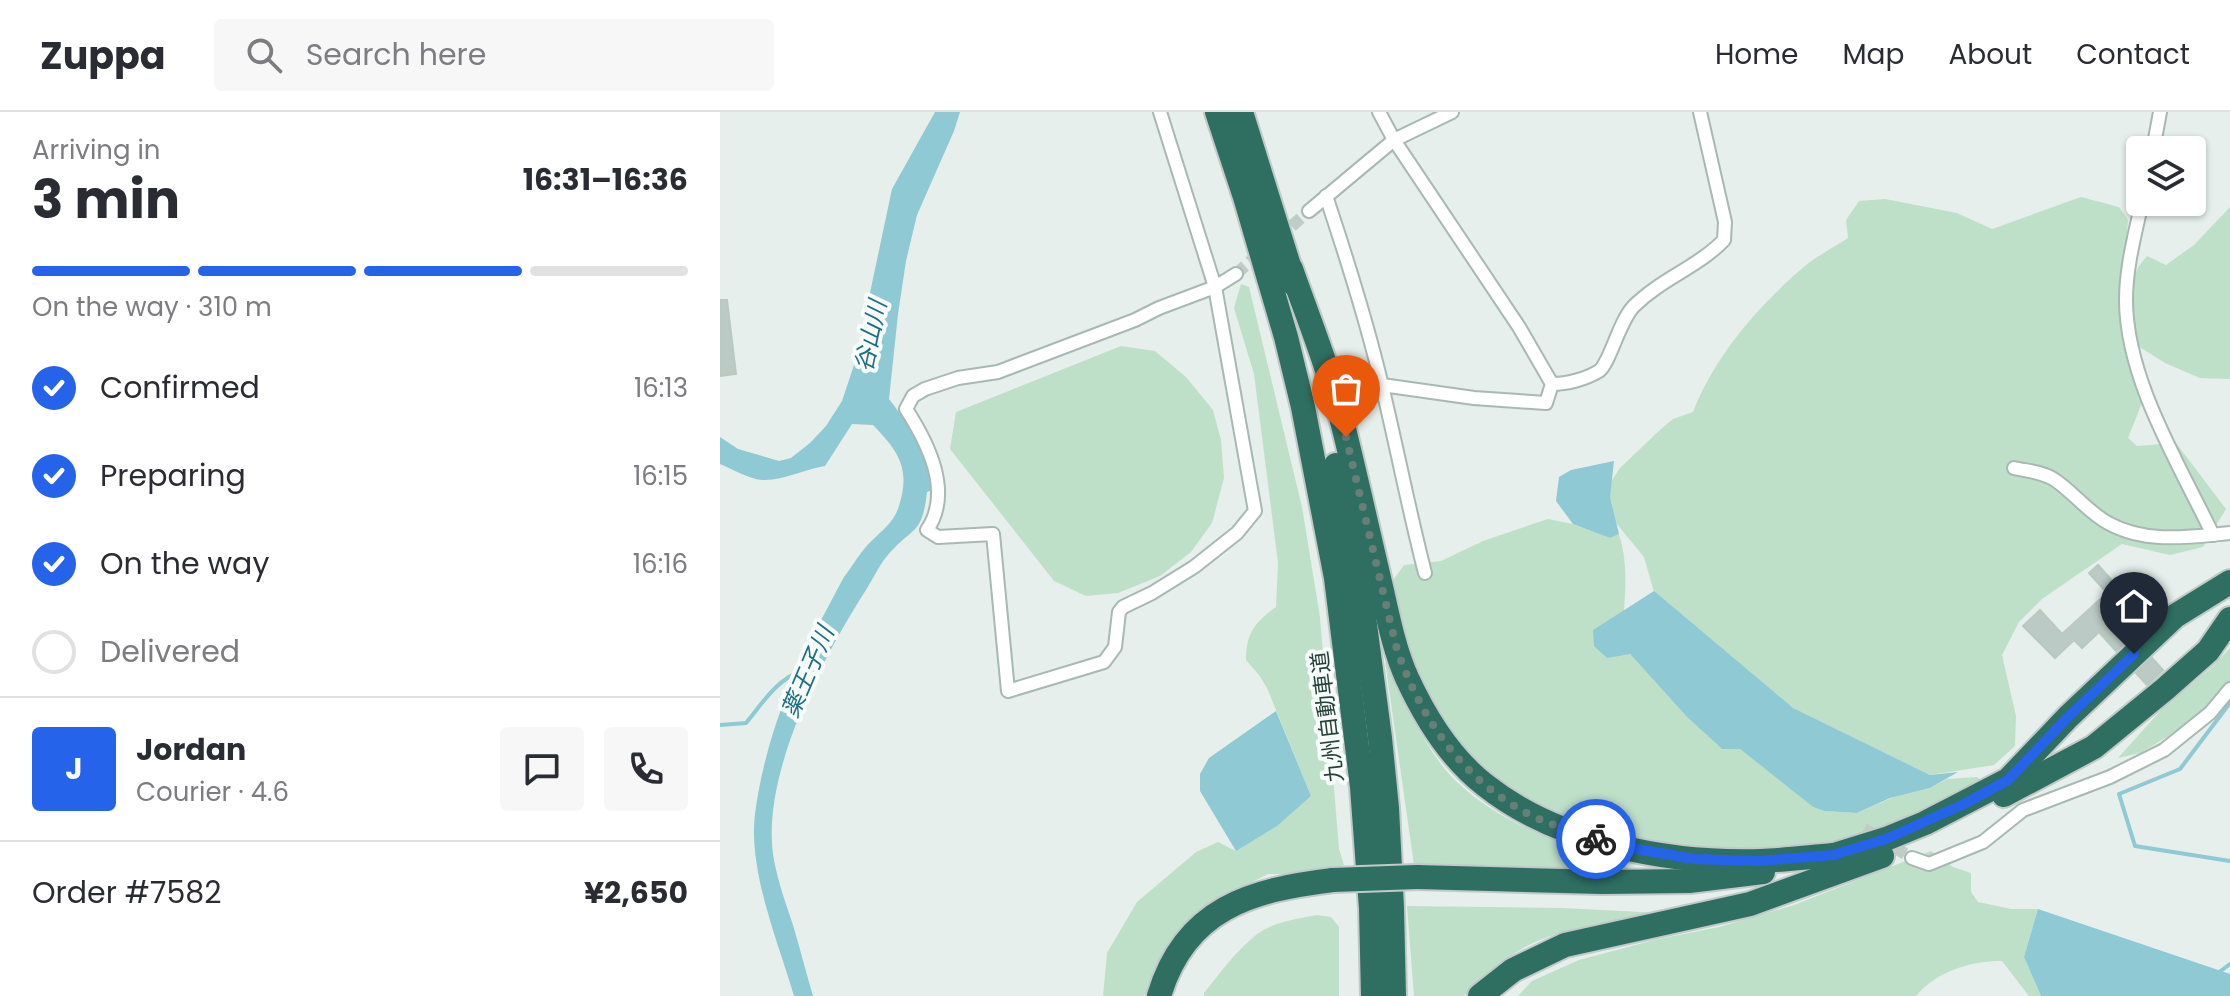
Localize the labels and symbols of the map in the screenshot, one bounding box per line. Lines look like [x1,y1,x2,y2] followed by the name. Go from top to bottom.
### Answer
[847,294,895,375] water label: 谷山川
[1312,355,1380,437] pin
[2100,572,2168,654] pin
[774,618,843,722] water label: 薬王子川
[1304,650,1351,784] street label: 九州自動車道
[1556,799,1636,879] courier

